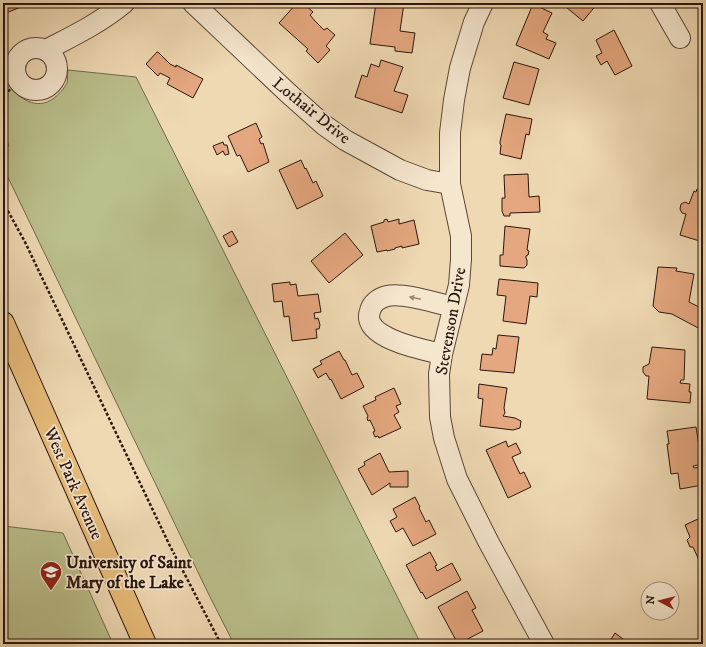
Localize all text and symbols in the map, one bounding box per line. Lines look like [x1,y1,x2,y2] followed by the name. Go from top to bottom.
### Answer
[268,73,355,149] street label: Lothair Drive
[431,266,471,377] street label: Stevenson Drive
[409,295,421,301] one-way arrow
[38,423,108,543] street label: West Park Avenue
[66,552,193,594] place label: University of Saint Mary of the Lake
[38,559,64,592] school or university icon: University of Saint Mary of the Lake
[640,581,680,621] north arrow
[644,595,659,605] text: N

